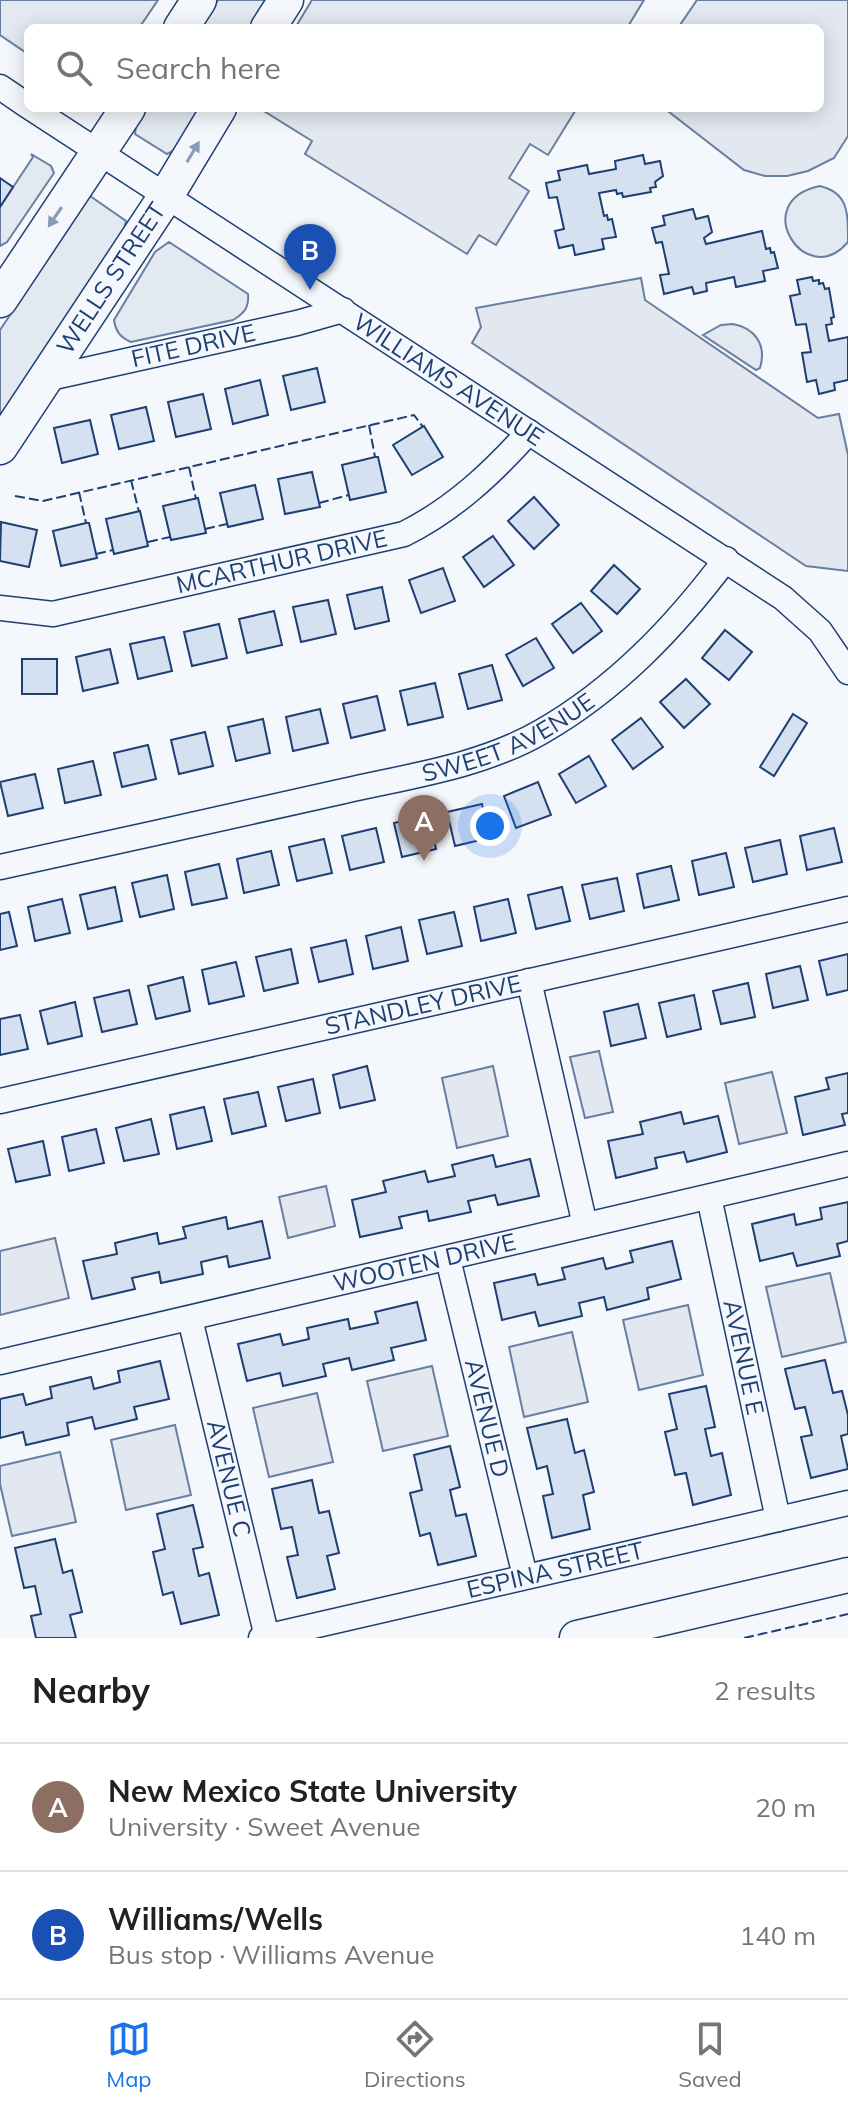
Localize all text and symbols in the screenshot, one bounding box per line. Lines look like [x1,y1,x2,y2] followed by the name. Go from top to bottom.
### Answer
[24,24,824,112] search box
[52,46,96,90] icon: search
[116,49,281,87] text: Search here
[185,141,199,163] one-way arrow
[50,196,172,360] street label: WELLS STREET
[48,207,63,228] one-way arrow
[284,224,336,290] pin: B
[348,306,550,452] street label: WILLIAMS AVENUE
[128,317,258,373] street label: FITE DRIVE
[173,522,390,599] street label: MCARTHUR DRIVE
[419,686,600,788] street label: SWEET AVENUE
[398,795,450,861] pin: A
[470,806,510,846] your location
[322,967,524,1041] street label: STANDLEY DRIVE
[330,1226,519,1298] street label: WOOTEN DRIVE
[717,1297,771,1418] street label: AVENUE E
[459,1356,517,1480] street label: AVENUE D
[201,1417,258,1540] street label: AVENUE C
[464,1534,647,1604] street label: ESPINA STREET
[32,1669,150,1712] text: Nearby
[714,1674,816,1707] text: 2 results
[108,1772,517,1810] text: New Mexico State University
[48,1791,68,1824] text: A
[755,1791,816,1824] text: 20 m
[108,1810,420,1843] text: University · Sweet Avenue
[108,1900,323,1938] text: Williams/Wells
[49,1919,67,1952] text: B
[740,1919,816,1952] text: 140 m
[108,1938,434,1971] text: Bus stop · Williams Avenue
[106,2017,152,2093] tab: Map
[364,2017,466,2093] tab: Directions
[678,2017,742,2093] tab: Saved

